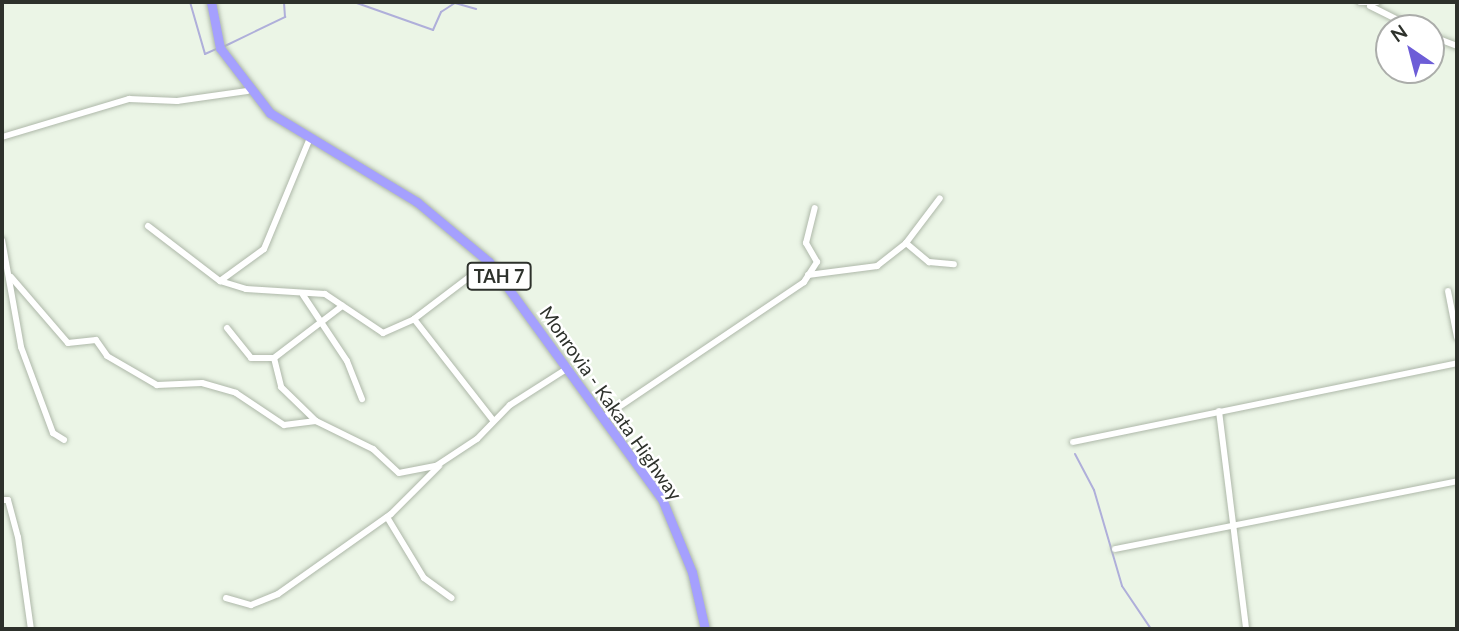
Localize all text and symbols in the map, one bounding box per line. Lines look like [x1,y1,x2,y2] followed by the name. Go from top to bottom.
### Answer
[1375,14,1445,84] north arrow
[1386,19,1411,47] text: N
[466,262,532,290] road number: TAH 7
[535,302,687,504] street label: Monrovia - Kakata Highway

